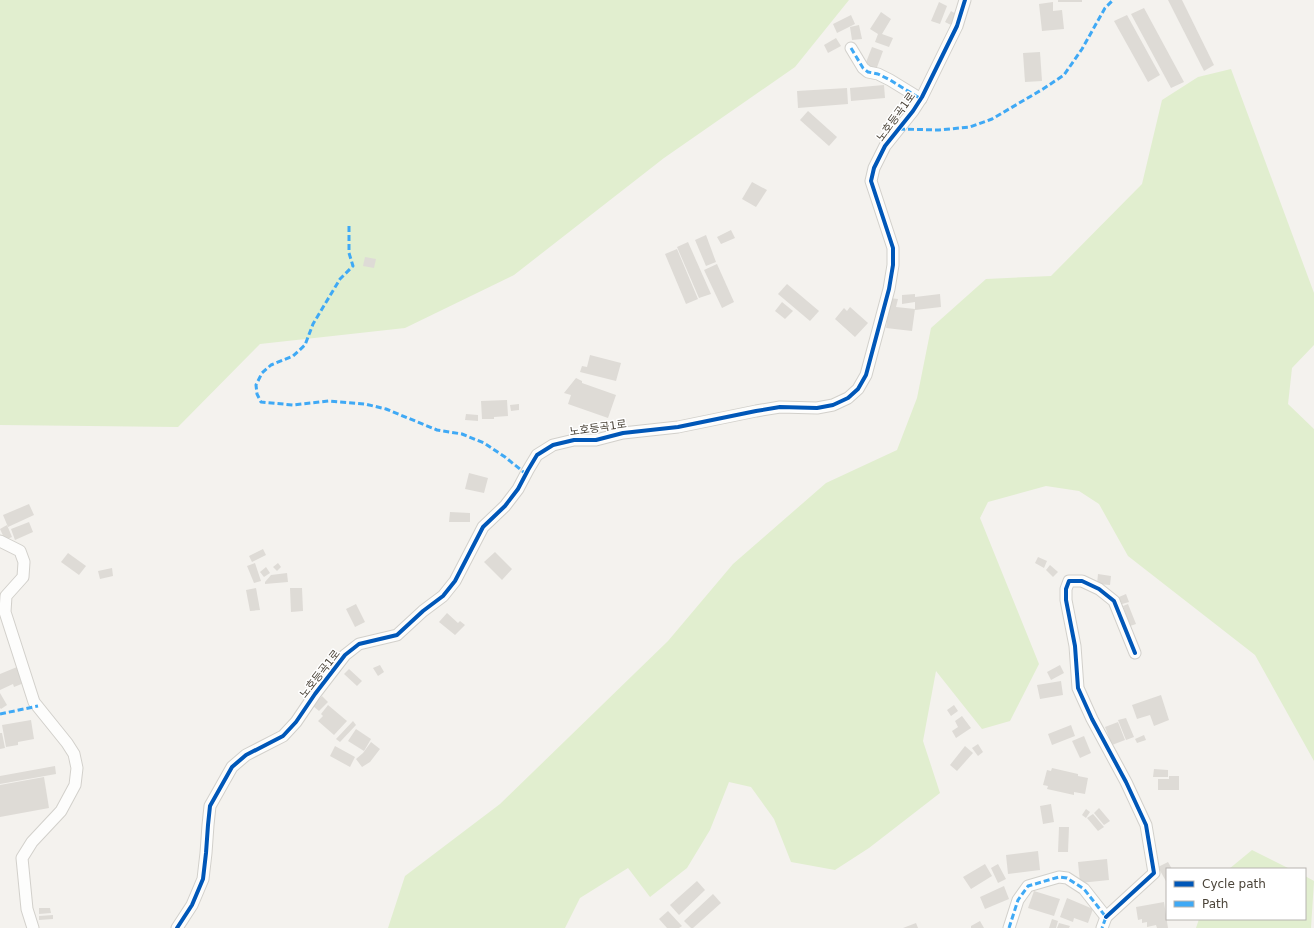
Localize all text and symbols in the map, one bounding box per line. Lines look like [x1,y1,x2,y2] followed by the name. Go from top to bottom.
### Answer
[874,90,918,144] street label: 노호등곡1로
[569,418,627,438] street label: 노호등곡1로
[297,647,343,701] street label: 노호등곡1로
[1166,868,1306,920] legend
[1202,877,1266,891] text: Cycle path
[1202,897,1228,911] text: Path

